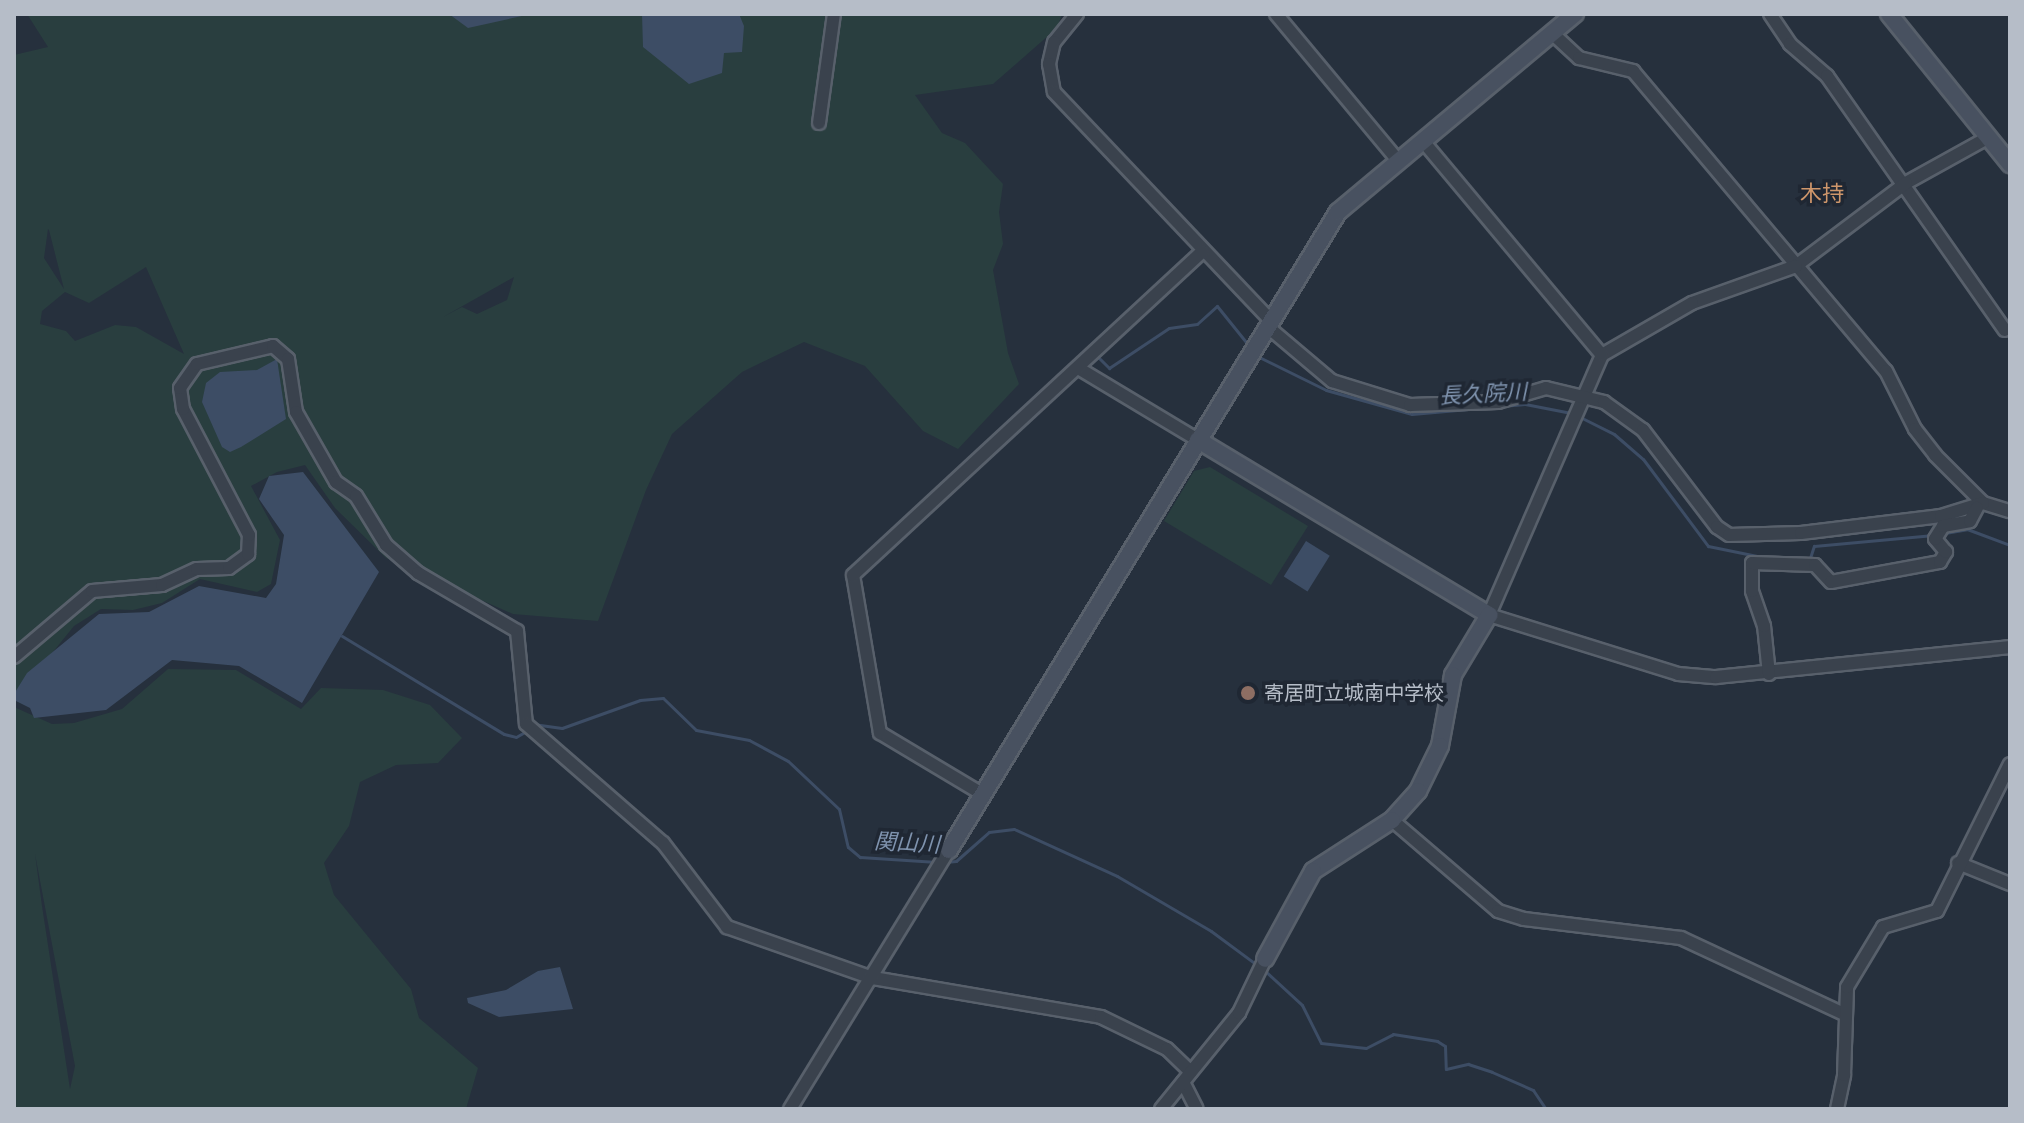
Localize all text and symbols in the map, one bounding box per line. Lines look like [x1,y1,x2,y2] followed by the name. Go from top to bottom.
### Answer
[1800,181,1844,207] district label: 木持
[1438,379,1528,409] water label: 長久院川
[1264,681,1444,705] place label: 寄居町立城南中学校
[1239,684,1257,702] marker: 寄居町立城南中学校
[873,828,941,858] water label: 関山川

